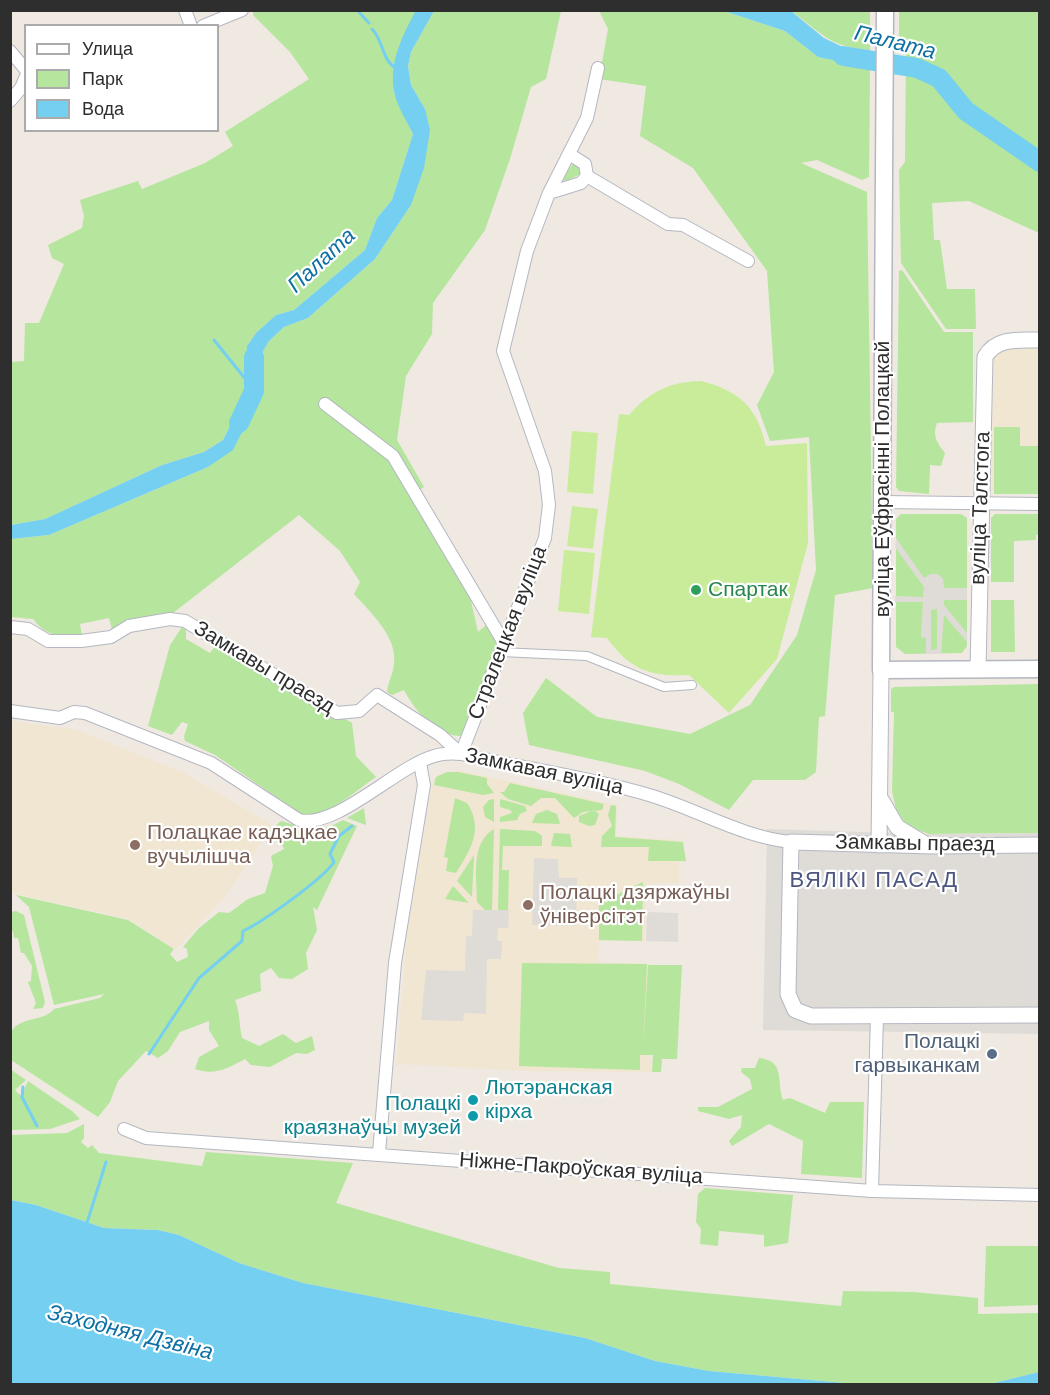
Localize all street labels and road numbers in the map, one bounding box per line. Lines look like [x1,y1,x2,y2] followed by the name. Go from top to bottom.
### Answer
[870,341,896,617] street label: вуліца Еўфрасінні Полацкай
[966,431,996,585] street label: вуліца Талстога
[463,543,553,723] street label: Стралецкая вуліца
[189,616,339,720] street label: Замкавы праезд
[462,743,626,801] street label: Замкавая вуліца
[835,830,995,858] street label: Замкавы праезд
[458,1148,704,1190] street label: Ніжне-Пакроўская вуліца

